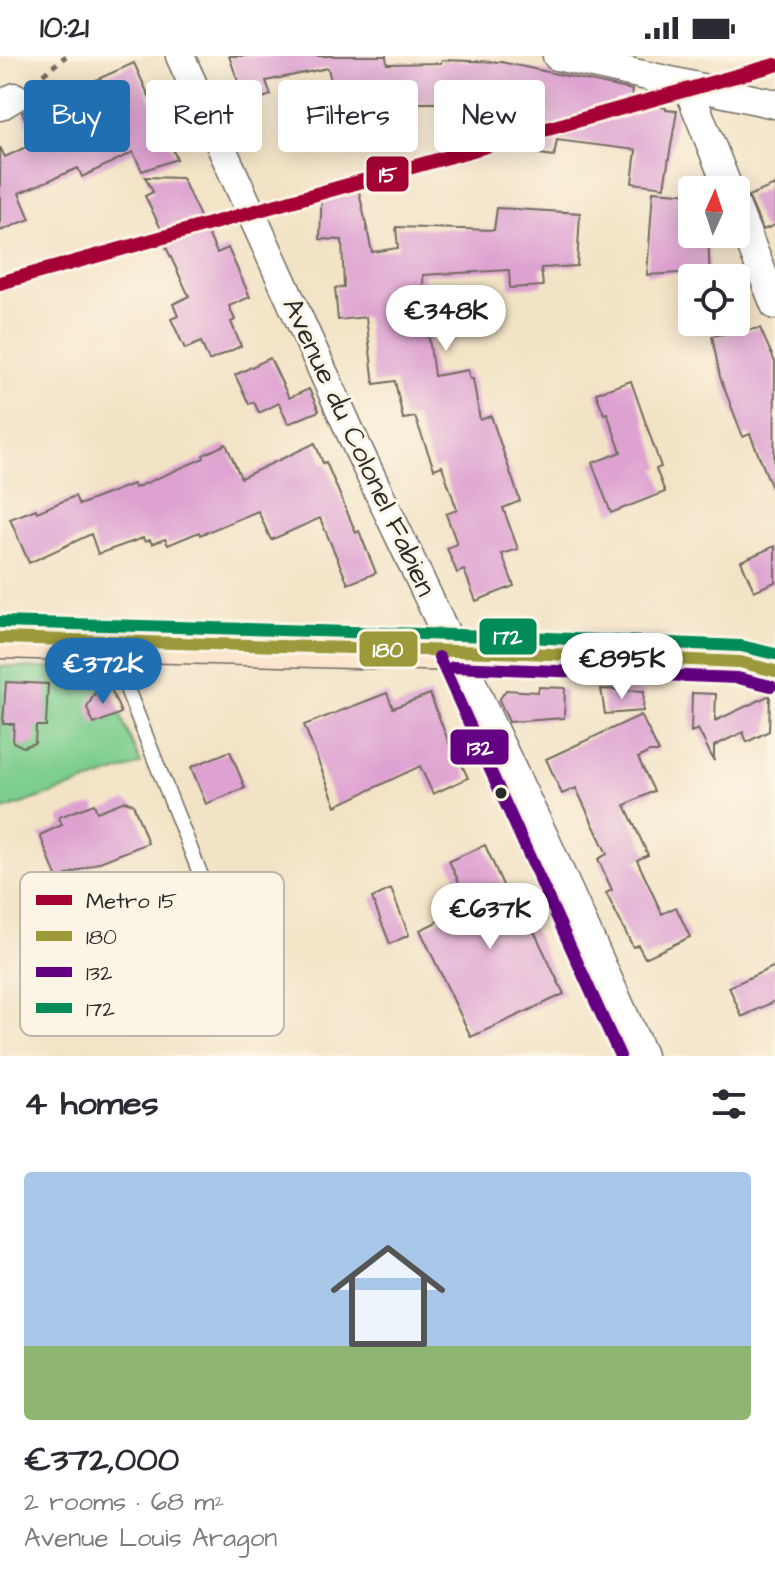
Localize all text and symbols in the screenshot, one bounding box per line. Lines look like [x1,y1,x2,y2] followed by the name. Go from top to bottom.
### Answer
[40,7,89,49] text: 10:21
[24,80,130,152] chip: Buy
[146,80,262,152] chip: Rent
[278,80,418,152] chip: Filters
[434,80,545,152] chip: New
[365,155,410,193] line badge: 15
[379,160,398,191] text: 15
[678,176,750,248] north arrow
[678,176,750,336] map controls
[678,264,750,336] button: locate
[390,285,502,353] pin: €348K
[273,291,445,603] street label: Avenue du Colonel Fabien
[404,293,488,329] text: €348K
[478,617,538,656] line badge: 172
[494,622,523,653] text: 172
[358,630,419,668] line badge: 180
[566,633,678,701] pin: €895K
[373,635,404,666] text: 180
[47,638,159,706] pin: €372K
[579,641,665,677] text: €895K
[63,646,143,682] text: €372K
[449,728,510,766] line badge: 132
[467,733,494,764] text: 132
[493,785,509,801] unlabelled marker
[20,872,284,1036] legend
[434,883,546,951] pin: €637K
[86,886,177,917] text: Metro 15
[449,891,531,927] text: €637K
[86,922,117,953] text: 180
[86,958,113,989] text: 132
[86,994,115,1025] text: 172
[24,1080,159,1128] text: 4 homes
[707,1082,751,1126] icon: filters
[316,1224,460,1368] icon: home
[24,1436,179,1484] text: €372,000
[24,1484,224,1520] text: 2 rooms · 68 m²
[24,1520,277,1556] text: Avenue Louis Aragon

